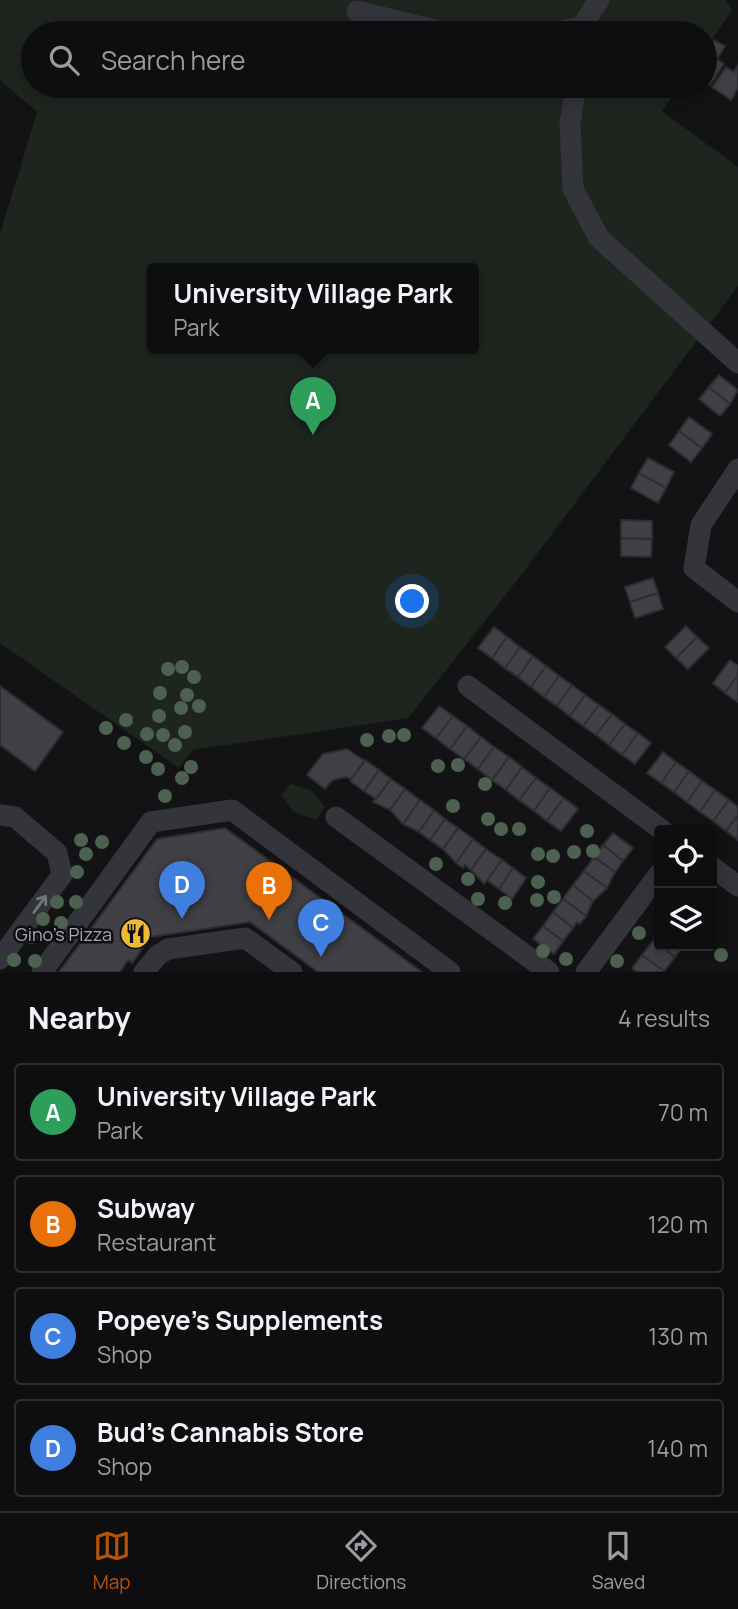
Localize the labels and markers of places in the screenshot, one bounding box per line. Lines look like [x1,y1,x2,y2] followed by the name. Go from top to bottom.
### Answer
[290,377,336,435] pin: A
[159,861,205,919] pin: D
[246,862,292,920] pin: B
[298,899,344,957] pin: C
[118,917,152,951] restaurant icon: Gino's Pizza
[15,922,112,946] place label: Gino's Pizza

